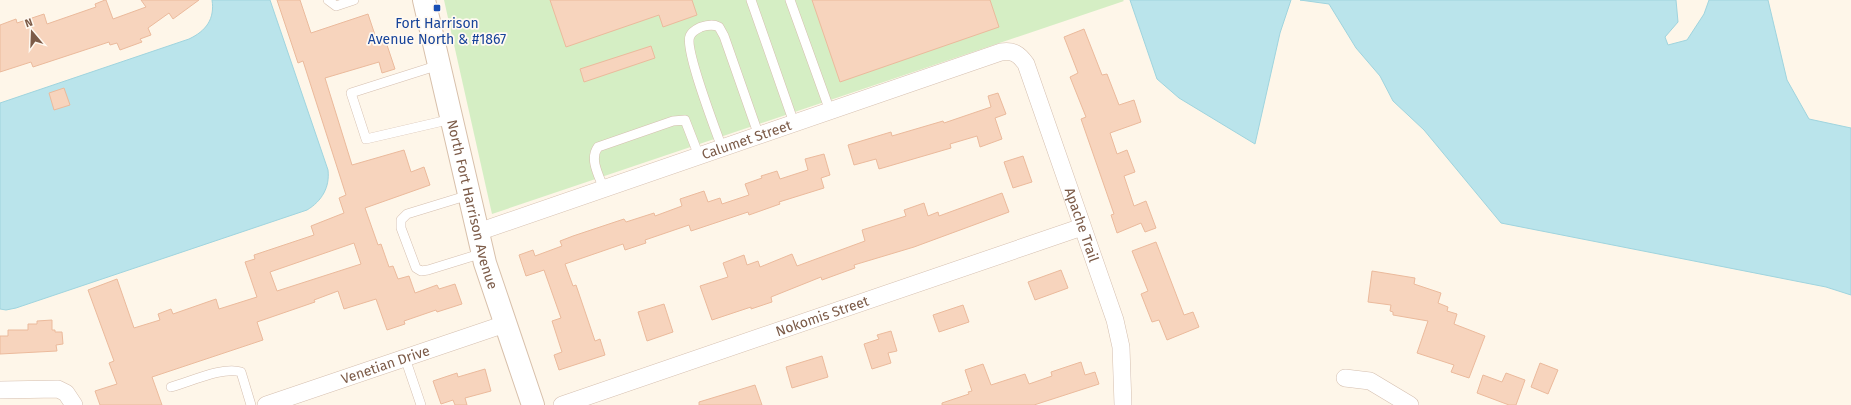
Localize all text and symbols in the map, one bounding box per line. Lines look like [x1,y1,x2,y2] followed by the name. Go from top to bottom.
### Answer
[432,3,442,13] marker: Fort Harrison Avenue North & #1867
[12,12,52,52] north arrow
[368,15,506,48] place label: Fort Harrison Avenue North & #1867
[23,16,34,30] text: N
[699,116,795,163] street label: Calumet Street
[444,118,502,291] street label: North Fort Harrison Avenue
[1061,185,1103,264] street label: Apache Trail
[773,292,872,340] street label: Nokomis Street
[339,342,432,387] street label: Venetian Drive

